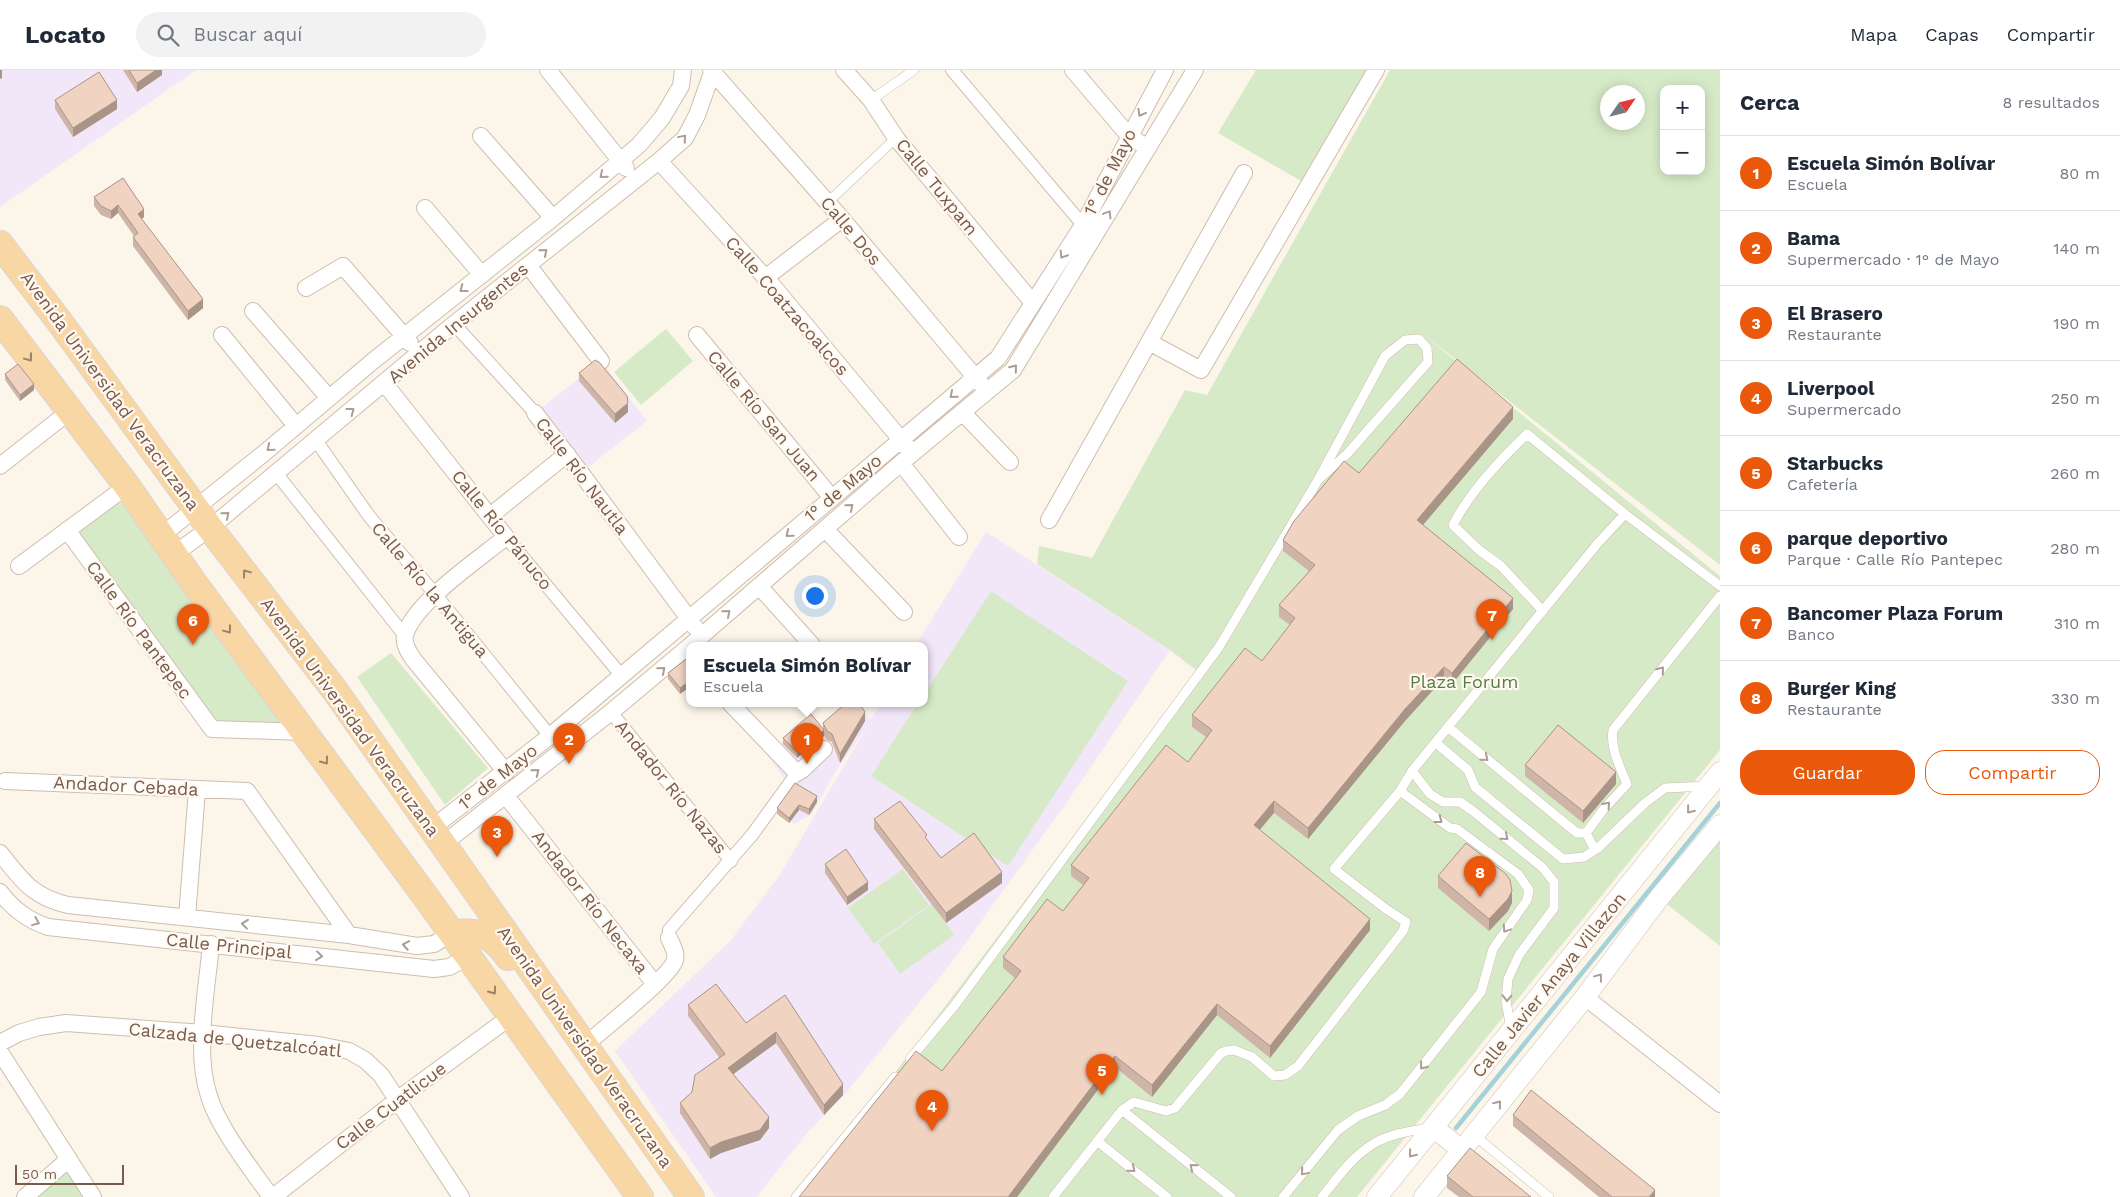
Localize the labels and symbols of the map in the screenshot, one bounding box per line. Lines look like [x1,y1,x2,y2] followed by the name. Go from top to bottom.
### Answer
[1600,85,1645,130] north arrow
[1138,107,1148,116] one-way arrow
[1079,125,1140,219] street label: 1° de Mayo
[677,134,686,143] one-way arrow
[892,134,983,239] street label: Calle Tuxpam
[600,170,609,178] one-way arrow
[817,192,886,269] street label: Calle Dos
[1101,211,1111,220] one-way arrow
[721,232,853,379] street label: Calle Coatzacoalcos
[538,249,547,257] one-way arrow
[1060,250,1070,259] one-way arrow
[383,258,532,387] street label: Avenida Insurgentes
[17,267,204,514] street label: Avenida Universidad Veracruzana
[459,283,469,292] one-way arrow
[703,346,825,485] street label: Calle Río San Juan
[24,352,32,361] one-way arrow
[1008,364,1017,373] one-way arrow
[950,389,959,398] one-way arrow
[345,408,354,416] one-way arrow
[531,413,633,538] street label: Calle Río Nautla
[267,442,276,451] one-way arrow
[800,449,886,526] street label: 1° de Mayo
[448,466,557,594] street label: Calle Río Pánuco
[845,504,854,513] one-way arrow
[220,512,229,520] one-way arrow
[368,518,493,662] street label: Calle Río la Antigua
[786,528,795,536] one-way arrow
[82,557,197,703] street label: Calle Río Pantepec
[243,570,251,579] one-way arrow
[802,583,828,609] your location
[257,593,444,840] street label: Avenida Universidad Veracruzana
[1476,599,1508,640] pin: 7
[177,604,209,645] pin: 6
[722,610,731,619] one-way arrow
[223,624,231,633] one-way arrow
[656,667,665,675] one-way arrow
[1656,667,1664,676] one-way arrow
[1410,671,1518,692] park label: Plaza Forum
[611,716,732,858] street label: Andador Río Nazas
[553,723,585,764] pin: 2
[791,723,823,764] pin: 1
[454,739,541,814] street label: 1° de Mayo
[1480,753,1489,762] one-way arrow
[319,755,329,764] one-way arrow
[530,769,540,778] one-way arrow
[53,771,199,800] street label: Andador Cebada
[1602,802,1611,811] one-way arrow
[1687,804,1695,813] one-way arrow
[1433,814,1443,823] one-way arrow
[481,816,513,857] pin: 3
[528,826,653,978] street label: Andador Río Necaxa
[1499,832,1508,841] one-way arrow
[1464,856,1496,897] pin: 8
[1467,888,1630,1082] street label: Calle Javier Anaya Villazon
[32,917,40,927] one-way arrow
[241,919,249,930] one-way arrow
[494,922,677,1172] street label: Avenida Universidad Veracruzana
[1503,924,1512,933] one-way arrow
[165,928,293,963] street label: Calle Principal
[402,940,411,950] one-way arrow
[315,950,323,961] one-way arrow
[1594,974,1602,983] one-way arrow
[487,985,496,995] one-way arrow
[1502,994,1512,1002] one-way arrow
[127,1018,343,1061] street label: Calzada de Quetzalcóatl
[1086,1054,1118,1095] pin: 5
[331,1057,450,1154] street label: Calle Cuatlicue
[1420,1060,1428,1069] one-way arrow
[916,1090,948,1131] pin: 4
[1493,1101,1502,1110] one-way arrow
[1409,1149,1418,1158] one-way arrow
[15,1162,124,1185] scale bar
[1126,1163,1135,1171] one-way arrow
[1190,1164,1199,1172] one-way arrow
[1300,1166,1309,1175] one-way arrow

